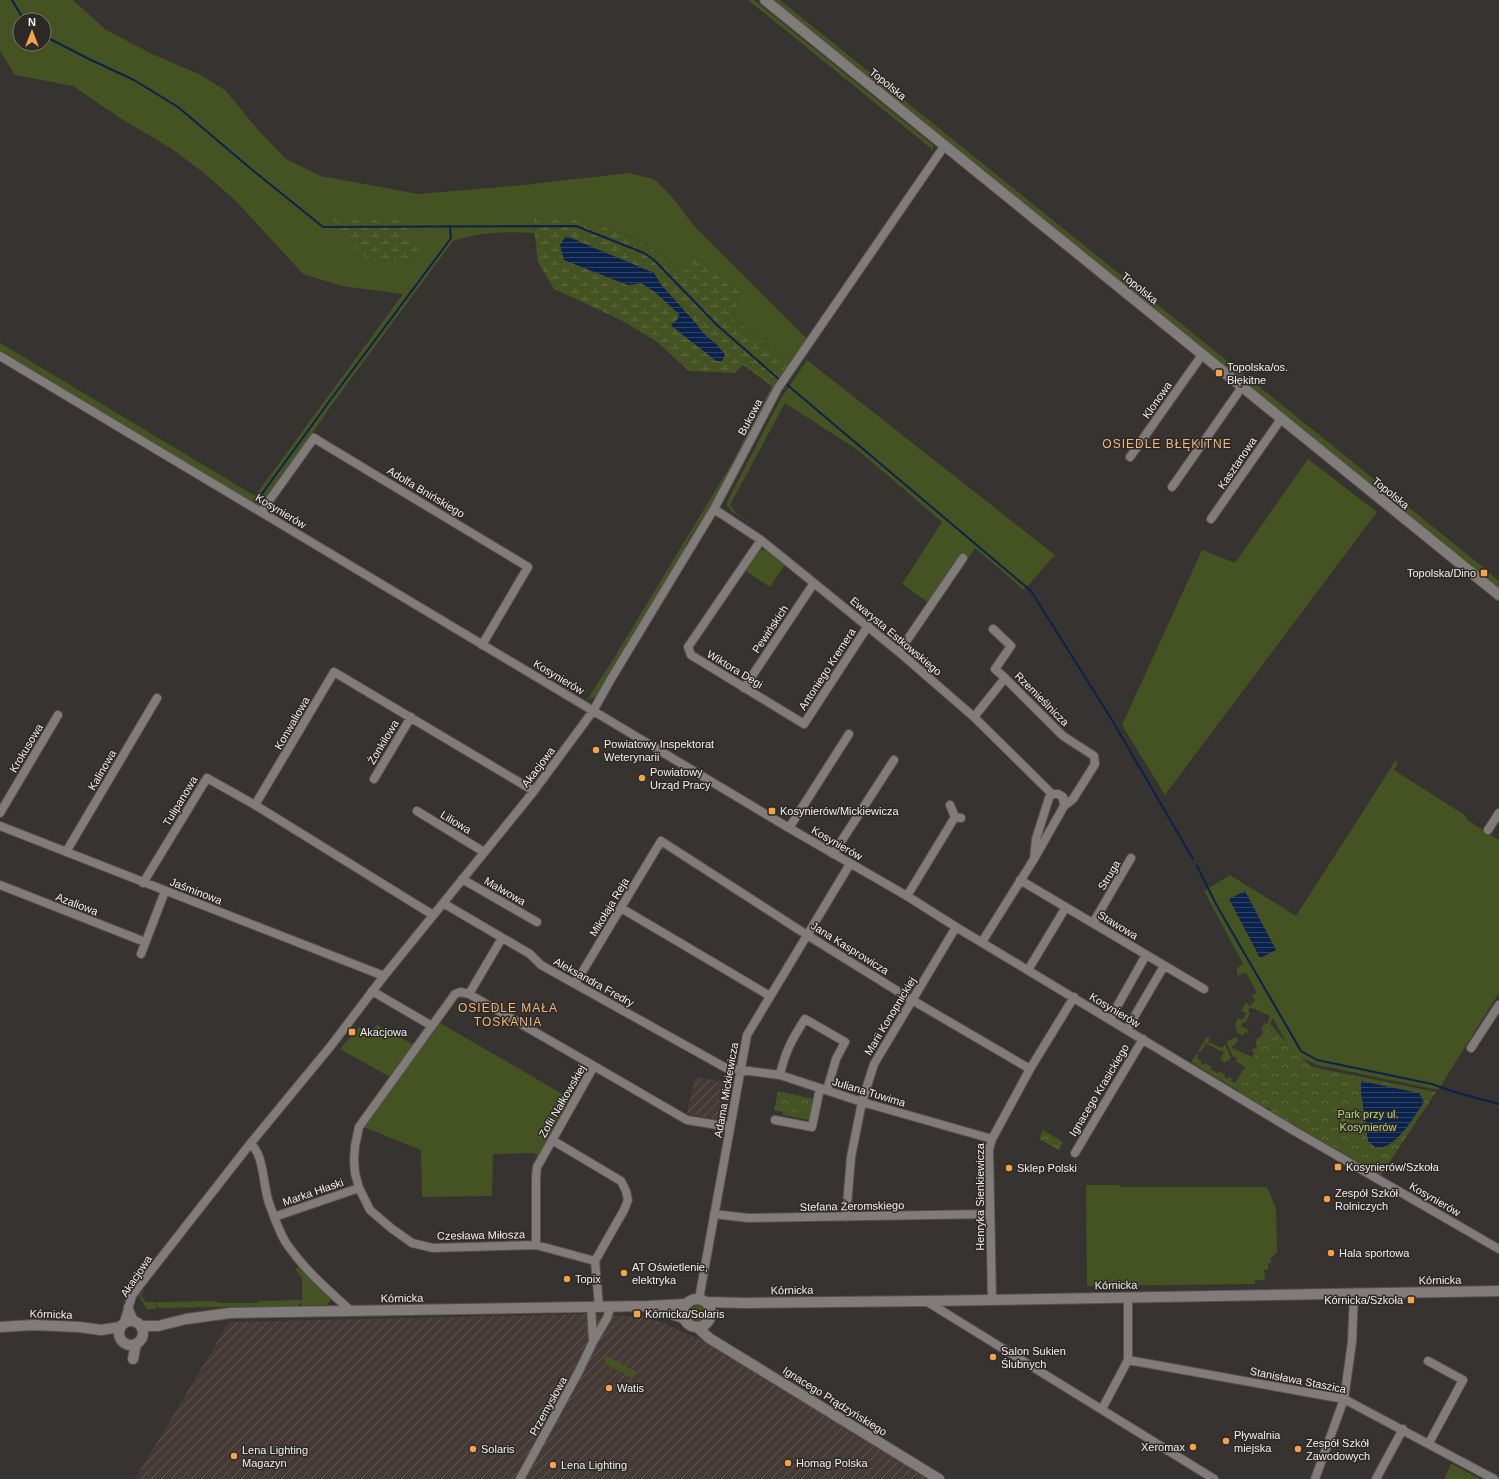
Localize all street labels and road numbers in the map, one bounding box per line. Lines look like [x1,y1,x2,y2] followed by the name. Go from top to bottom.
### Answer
[867,66,909,103] street label: Topolska
[1119,270,1161,307] street label: Topolska
[1140,379,1175,421] street label: Klonowa
[736,396,765,437] street label: Bukowa
[1215,434,1259,491] street label: Kasztanowa
[385,464,467,520] street label: Adolfa Bnińskiego
[1370,475,1412,512] street label: Topolska
[254,491,309,531] street label: Kosynierów
[848,594,944,678] street label: Ewarysta Estkowskiego
[750,603,790,655] street label: Pewińskich
[796,625,858,712] street label: Antoniego Kremera
[705,648,765,690] street label: Wiktora Degi
[532,657,587,697] street label: Kosynierów
[1013,670,1072,729] street label: Rzemieślnicza
[272,694,312,751] street label: Konwaliowa
[365,717,401,766] street label: Żonkilowa
[7,721,46,774] street label: Krokusowa
[519,744,557,789] street label: Akacjowa
[86,747,119,792] street label: Kalinowa
[160,773,200,828] street label: Tulipanowa
[438,808,474,836] street label: Liliowa
[809,824,865,862] street label: Kosynierów
[1096,857,1123,892] street label: Struga
[482,874,529,908] street label: Malwowa
[587,875,632,938] street label: Mikołaja Reja
[168,876,225,907] street label: Jaśminowa
[54,891,101,918] street label: Azaliowa
[1096,908,1141,942] street label: Stawowa
[809,919,892,977] street label: Jana Kasprowicza
[552,955,637,1009] street label: Aleksandra Fredry
[862,975,918,1057] street label: Marii Konopnickiej
[1088,990,1143,1030] street label: Kosynierów
[712,1041,740,1139] street label: Adama Mickiewicza
[1067,1042,1131,1138] street label: Ignacego Krasickiego
[536,1063,588,1139] street label: Zofii Nałkowskiej
[831,1075,908,1109] street label: Juliana Tuwima
[974,1142,986,1251] street label: Henryka Sienkiewicza
[281,1176,345,1208] street label: Marka Hłaski
[1407,1180,1463,1218] street label: Kosynierów
[800,1199,904,1213] street label: Stefana Żeromskiego
[437,1228,526,1242] street label: Czesława Miłosza
[118,1252,155,1299] street label: Akacjowa
[1419,1274,1462,1286] street label: Kórnicka
[1095,1279,1138,1291] street label: Kórnicka
[771,1284,814,1296] street label: Kórnicka
[381,1292,424,1304] street label: Kórnicka
[29,1307,73,1321] street label: Kórnicka
[781,1364,889,1438] street label: Ignacego Prądzyńskiego
[1249,1365,1348,1395] street label: Stanisława Staszica
[527,1374,570,1438] street label: Przemysłowa

